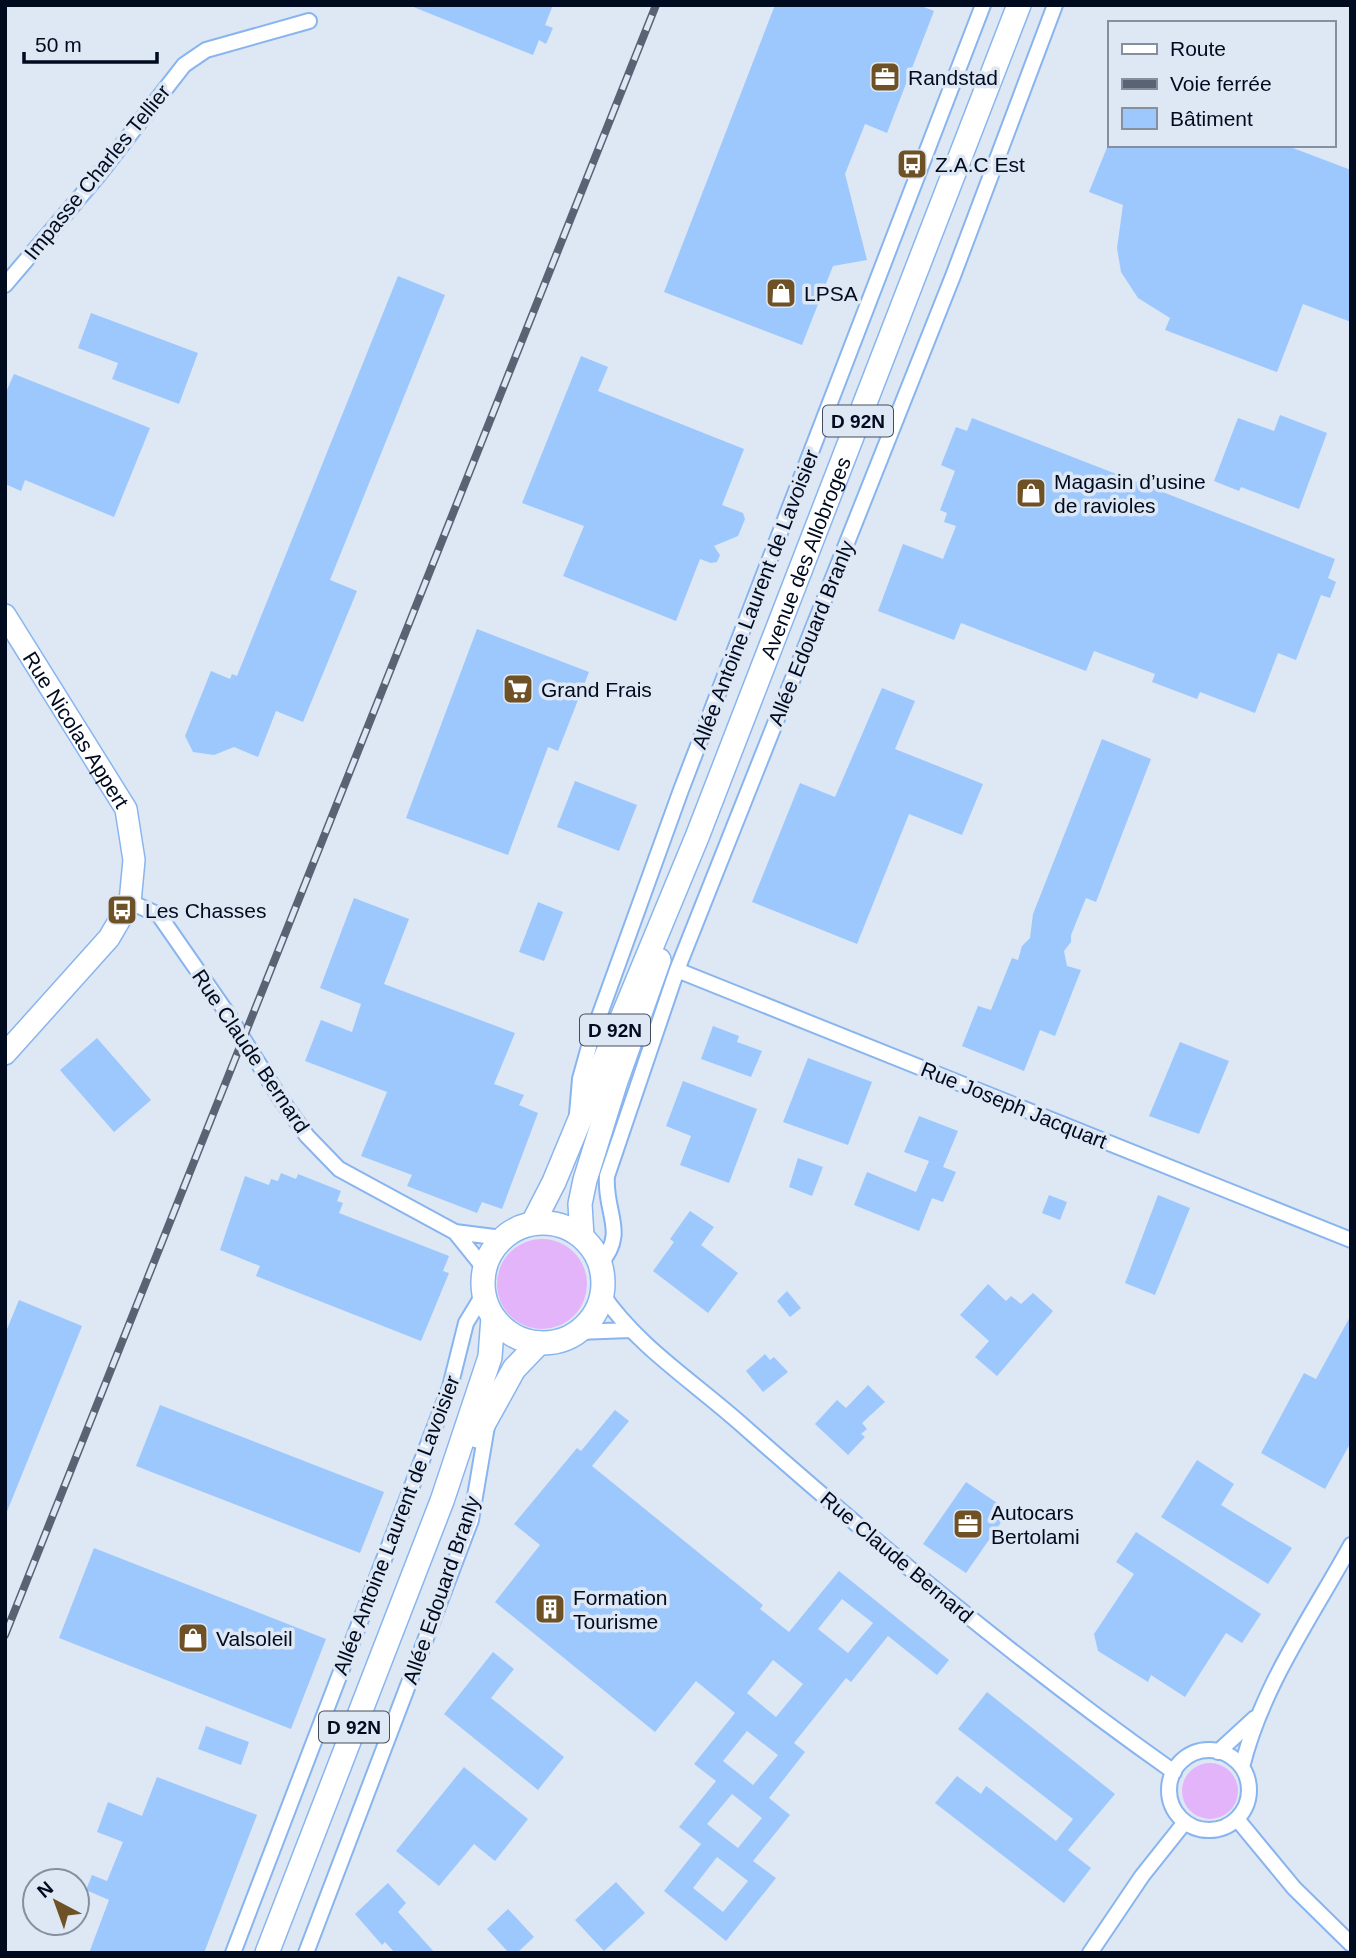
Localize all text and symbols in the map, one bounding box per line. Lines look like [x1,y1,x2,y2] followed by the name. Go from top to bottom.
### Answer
[24,21,158,65] scale bar
[1108,21,1335,147] legend
[35,33,82,56] text: 50 m
[1170,37,1226,60] text: Route
[868,60,902,94] office icon: Randstad
[908,66,998,89] place label: Randstad
[1170,72,1272,95] text: Voie ferrée
[20,80,174,264] street label: Impasse Charles Tellier
[1170,107,1253,130] text: Bâtiment
[895,147,929,181] bus stop icon: Z.A.C Est
[935,153,1025,176] place label: Z.A.C Est
[764,276,798,310] shop icon: LPSA
[804,282,858,305] place label: LPSA
[823,406,893,436] road number: D 92N
[687,446,823,752] street label: Allée Antoine Laurent de Lavoisier
[756,453,855,662] street label: Avenue des Allobroges
[1054,470,1206,517] place label: Magasin d’usine de ravioles
[1014,476,1048,510] shop icon: Magasin d’usine de ravioles
[763,537,859,729] street label: Allée Edouard Branly
[19,647,134,812] street label: Rue Nicolas Appert
[501,672,535,706] supermarket icon: Grand Frais
[541,678,652,701] place label: Grand Frais
[105,893,139,927] bus stop icon: Les Chasses
[145,899,266,922] place label: Les Chasses
[188,965,314,1137] street label: Rue Claude Bernard
[580,1014,650,1046] road number: D 92N
[918,1057,1110,1153] street label: Rue Joseph Jacquart
[328,1372,464,1678] street label: Allée Antoine Laurent de Lavoisier
[816,1487,978,1627] street label: Rue Claude Bernard
[398,1493,484,1687] street label: Allée Edouard Branly
[991,1501,1080,1548] place label: Autocars Bertolami
[951,1507,985,1541] office icon: Autocars Bertolami
[573,1586,668,1633] place label: Formation Tourisme
[533,1592,567,1626] building icon: Formation Tourisme
[176,1621,210,1655] shop icon: Valsoleil
[216,1627,293,1650] place label: Valsoleil
[319,1712,389,1742] road number: D 92N
[21,1867,91,1937] north arrow
[33,1877,57,1902] text: N

